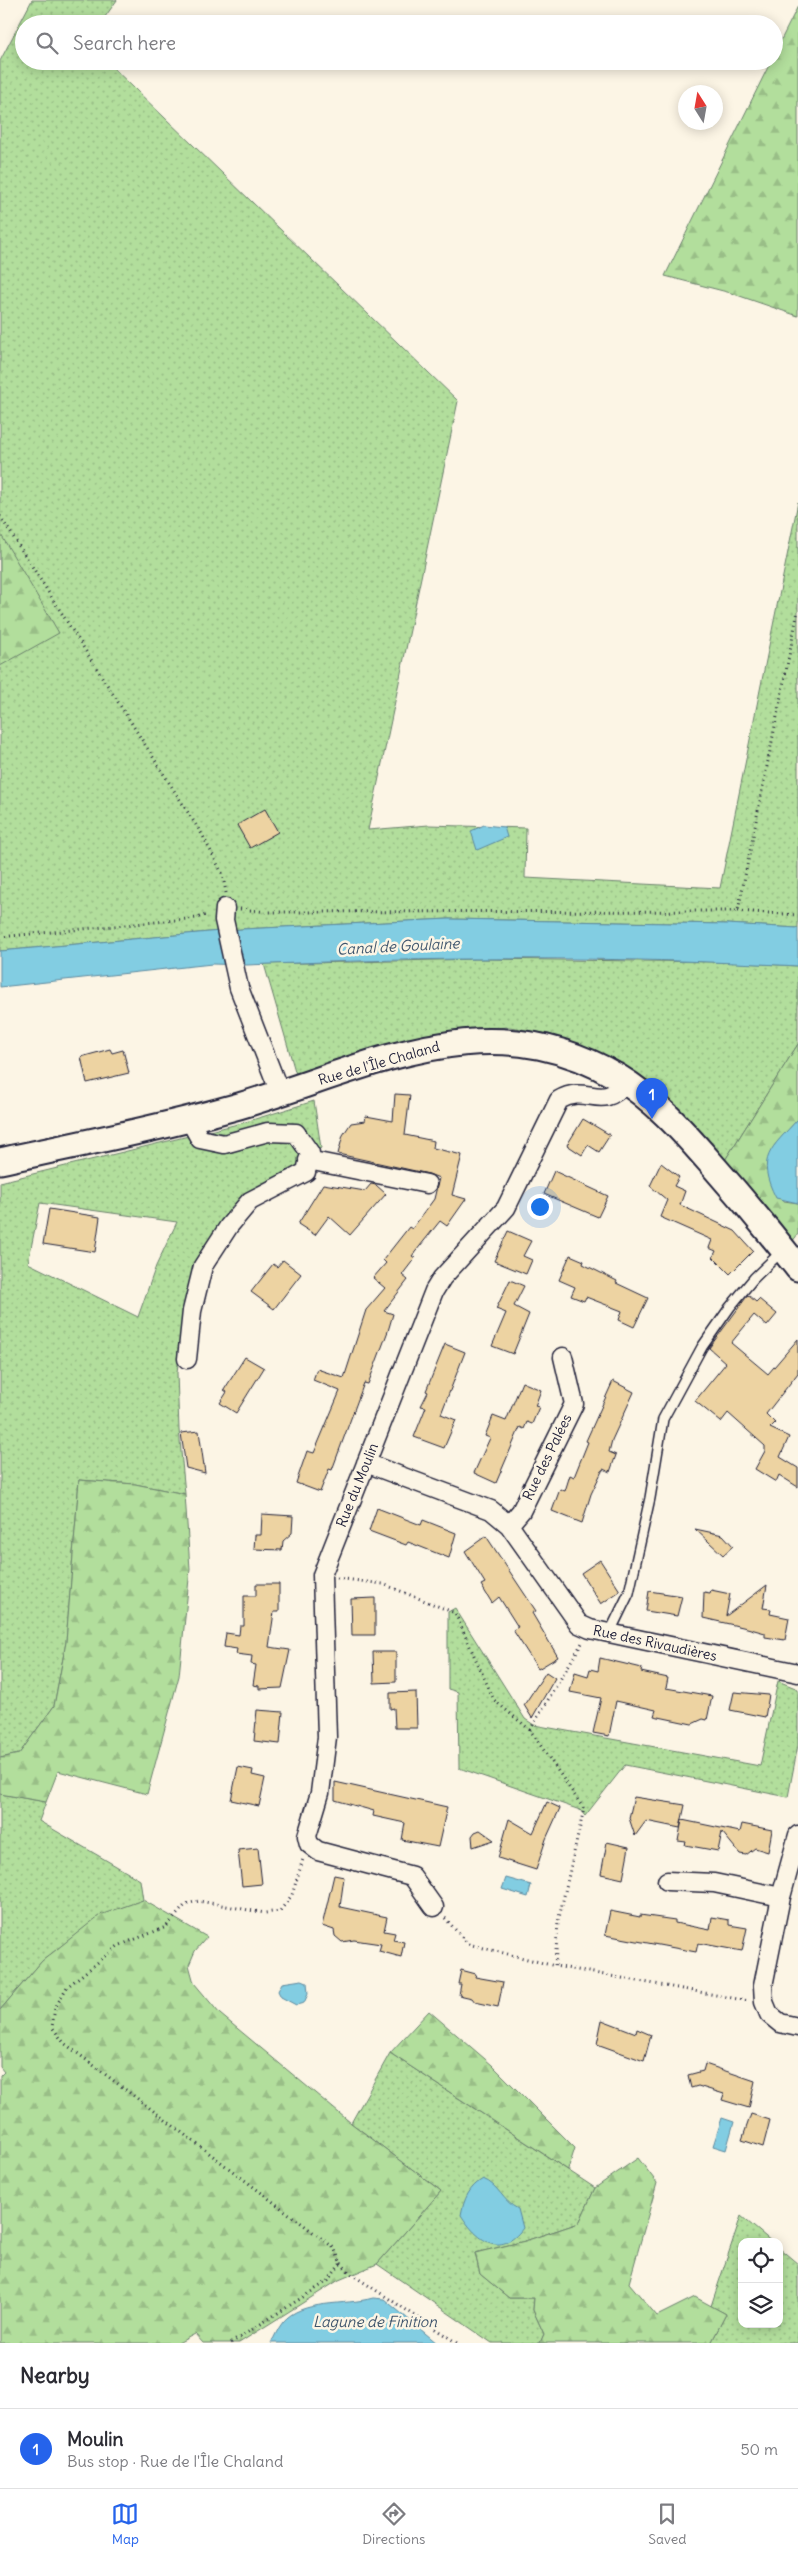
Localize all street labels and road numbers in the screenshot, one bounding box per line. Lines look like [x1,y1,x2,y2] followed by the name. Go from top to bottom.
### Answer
[316,1037,442,1089] street label: Rue de l'Île Chaland
[518,1411,576,1503] street label: Rue des Palées
[332,1440,382,1530] street label: Rue du Moulin
[591,1621,719,1665] street label: Rue des Rivaudières

